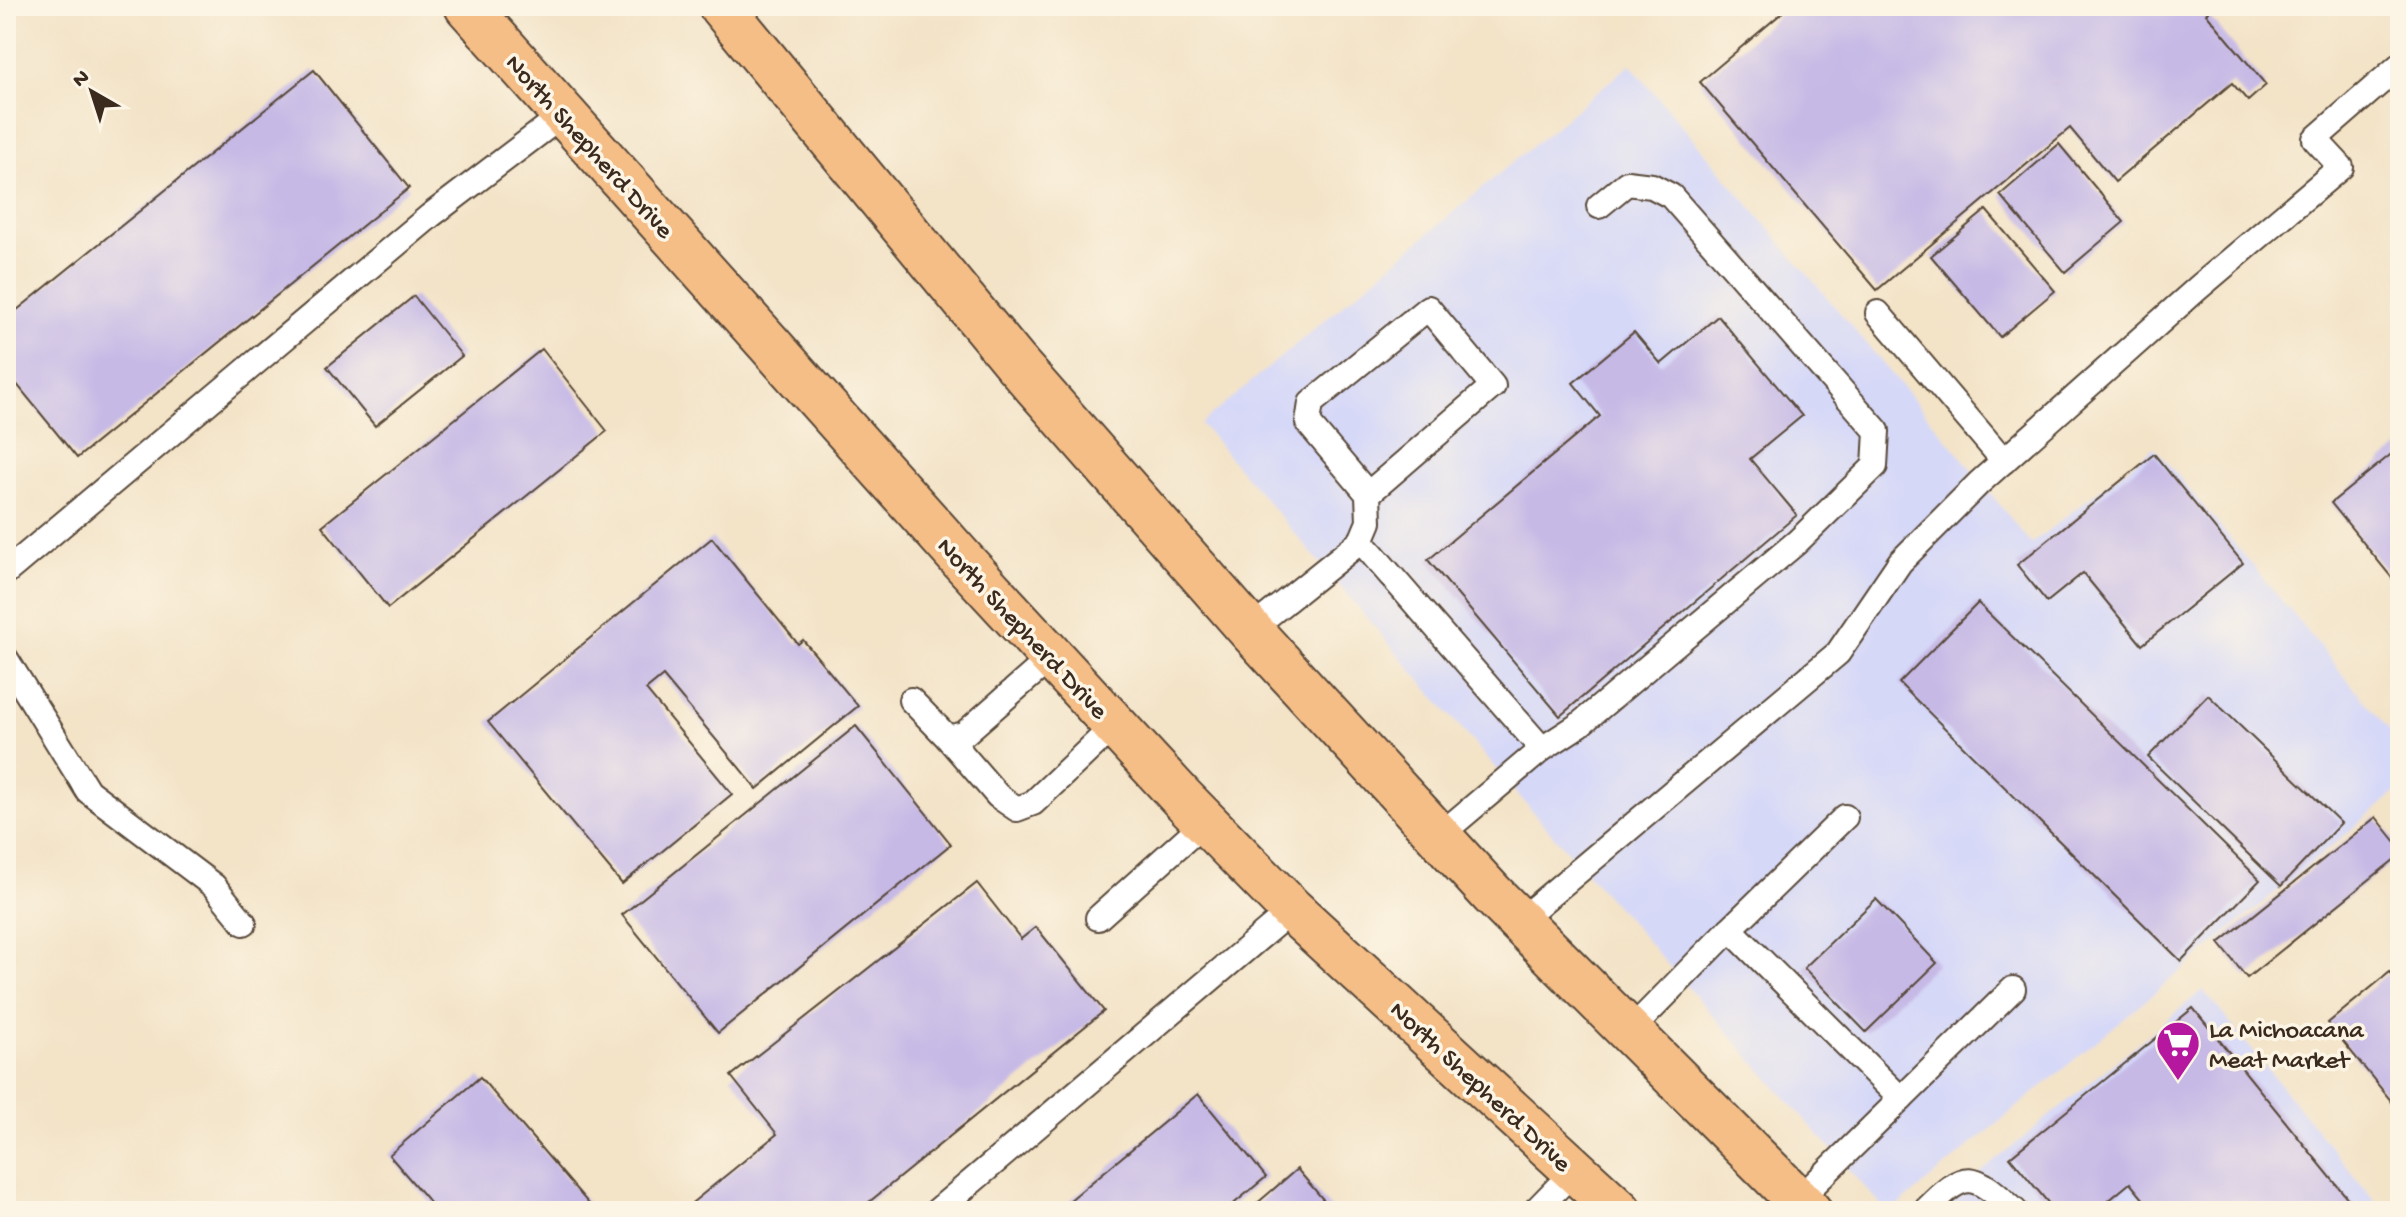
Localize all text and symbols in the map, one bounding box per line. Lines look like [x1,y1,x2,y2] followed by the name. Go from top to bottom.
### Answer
[497,49,679,247] street label: North Shepherd Drive
[52,52,132,132] north arrow
[68,65,96,94] text: N
[928,533,1113,728] street label: North Shepherd Drive
[1382,996,1577,1181] street label: North Shepherd Drive
[2209,1017,2365,1078] place label: La Michoacana Meat Market
[2154,1019,2202,1082] supermarket icon: La Michoacana Meat Market

